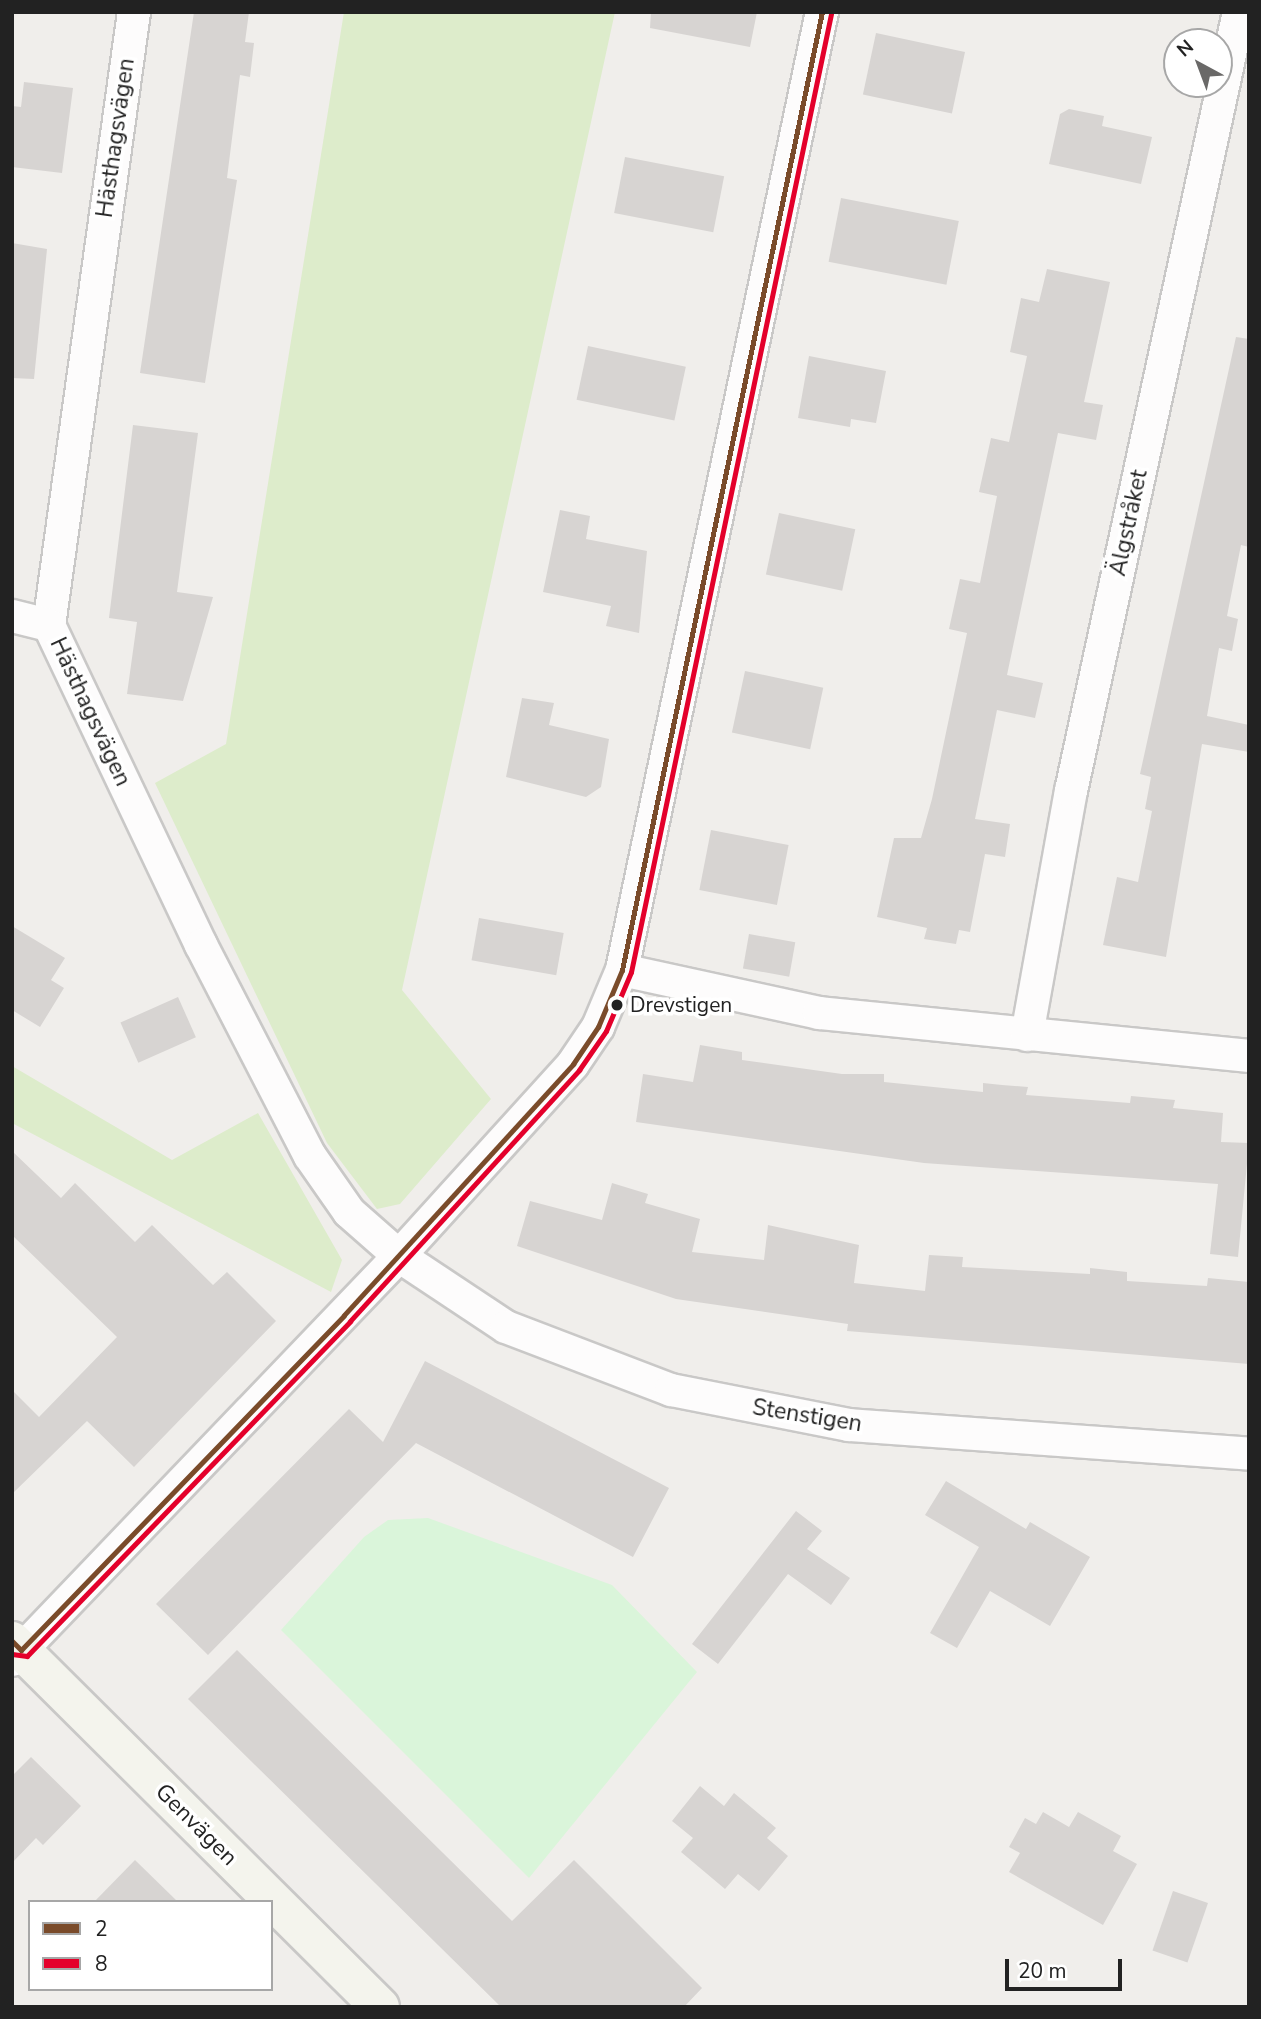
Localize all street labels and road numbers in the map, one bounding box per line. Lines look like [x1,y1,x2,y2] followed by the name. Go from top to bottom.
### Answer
[91,56,141,220] street label: Hästhagsvägen
[1104,467,1154,579] street label: Älgstråket
[44,633,136,791] street label: Hästhagsvägen
[750,1394,864,1438] street label: Stenstigen
[149,1778,243,1872] street label: Genvägen

